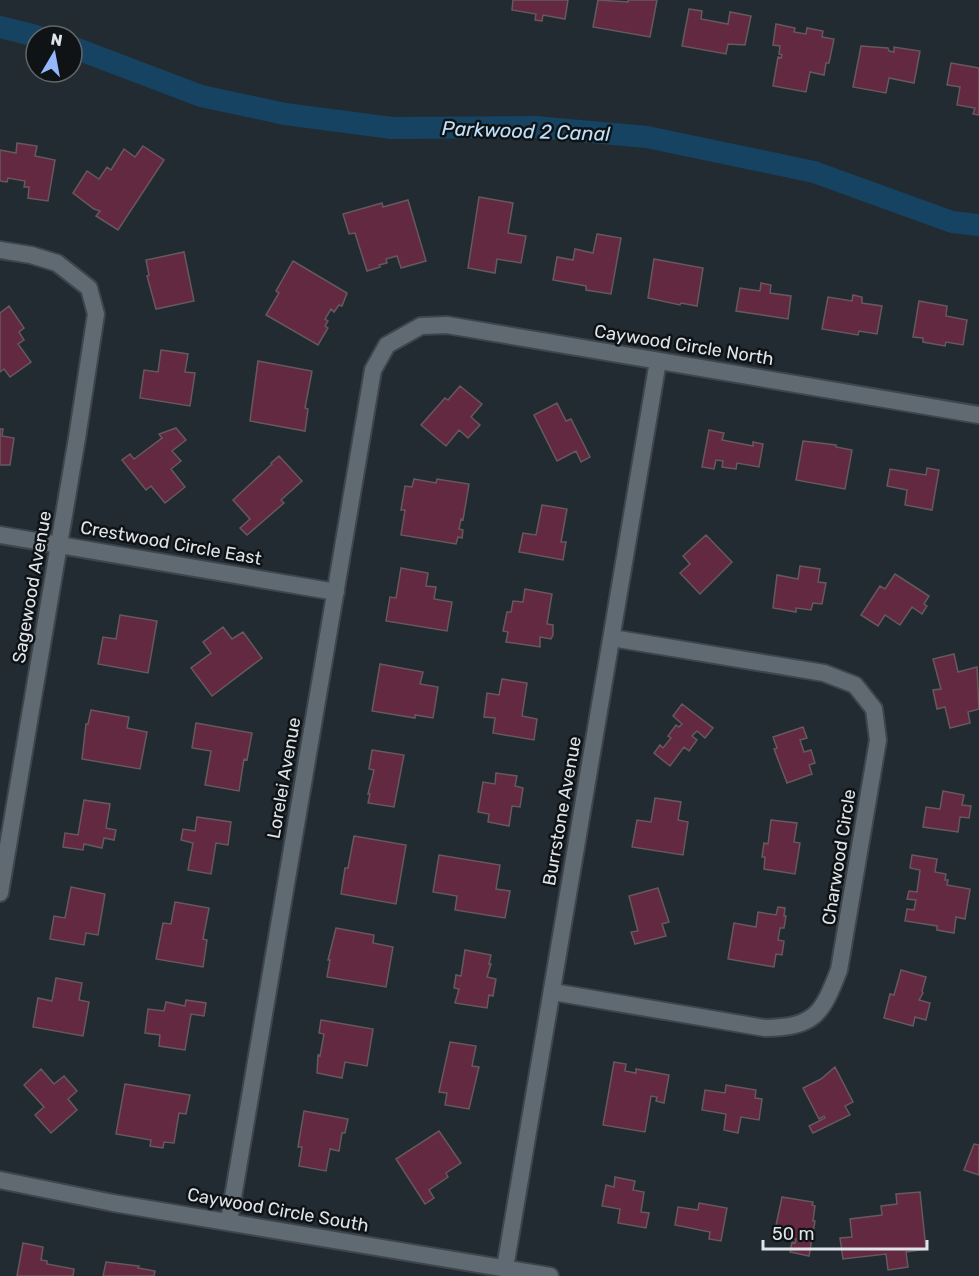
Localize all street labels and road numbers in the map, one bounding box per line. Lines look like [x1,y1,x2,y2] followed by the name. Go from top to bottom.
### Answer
[593,320,775,370] street label: Caywood Circle North
[8,509,56,665] street label: Sagewood Avenue
[79,516,263,570] street label: Crestwood Circle East
[263,716,305,840] street label: Lorelei Avenue
[538,735,586,887] street label: Burrstone Avenue
[817,788,861,926] street label: Charwood Circle
[186,1183,370,1237] street label: Caywood Circle South

